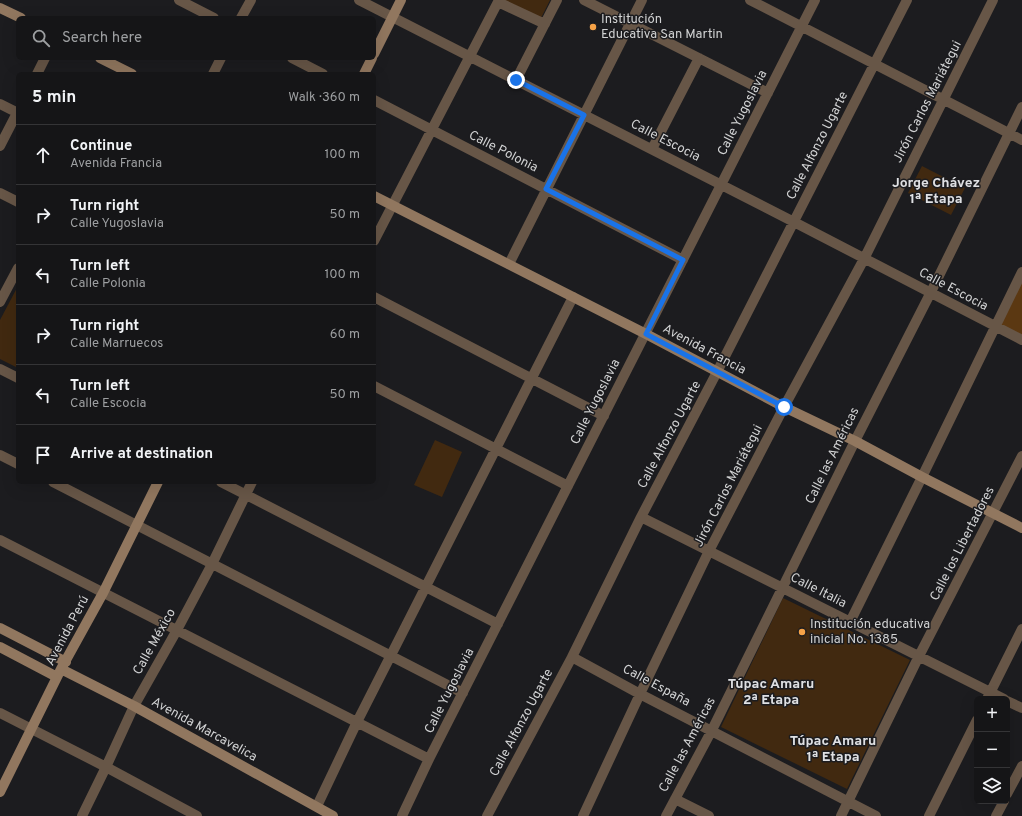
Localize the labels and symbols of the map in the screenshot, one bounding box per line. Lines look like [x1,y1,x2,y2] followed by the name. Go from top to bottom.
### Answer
[601,12,723,43] place label: Institución Educativa San Martin
[588,22,598,32] marker: Institución Educativa San Martin
[890,38,966,166] street label: Jirón Carlos Mariátegui
[715,68,771,158] street label: Calle Yugoslavia
[507,71,525,89] route end
[784,89,852,203] street label: Calle Alfonzo Ugarte
[627,117,703,165] street label: Calle Escocia
[466,128,540,176] street label: Calle Polonia
[892,175,980,208] district label: Jorge Chávez 1ª Etapa
[916,265,990,315] street label: Calle Escocia
[660,321,748,379] street label: Avenida Francia
[568,357,624,447] street label: Calle Yugoslavia
[635,378,705,492] street label: Calle Alfonzo Ugarte
[775,398,793,416] route start
[803,405,863,507] street label: Calle las Américas
[691,422,767,550] street label: Jirón Carlos Mariátegui
[927,484,999,604] street label: Calle los Libertadores
[787,570,849,612] street label: Calle Italia
[43,593,93,669] street label: Avenida Perú
[130,606,180,678] street label: Calle México
[810,617,930,648] place label: Institución educativa inicial No. 1385
[797,627,807,637] marker: Institución educativa inicial No. 1385
[422,646,478,736] street label: Calle Yugoslavia
[619,661,693,711] street label: Calle España
[487,666,557,780] street label: Calle Alfonzo Ugarte
[728,676,814,709] district label: Túpac Amaru 2ª Etapa
[148,694,260,766] street label: Avenida Marcavelica
[656,695,720,795] street label: Calle las Américas
[790,733,876,766] district label: Túpac Amaru 1ª Etapa

